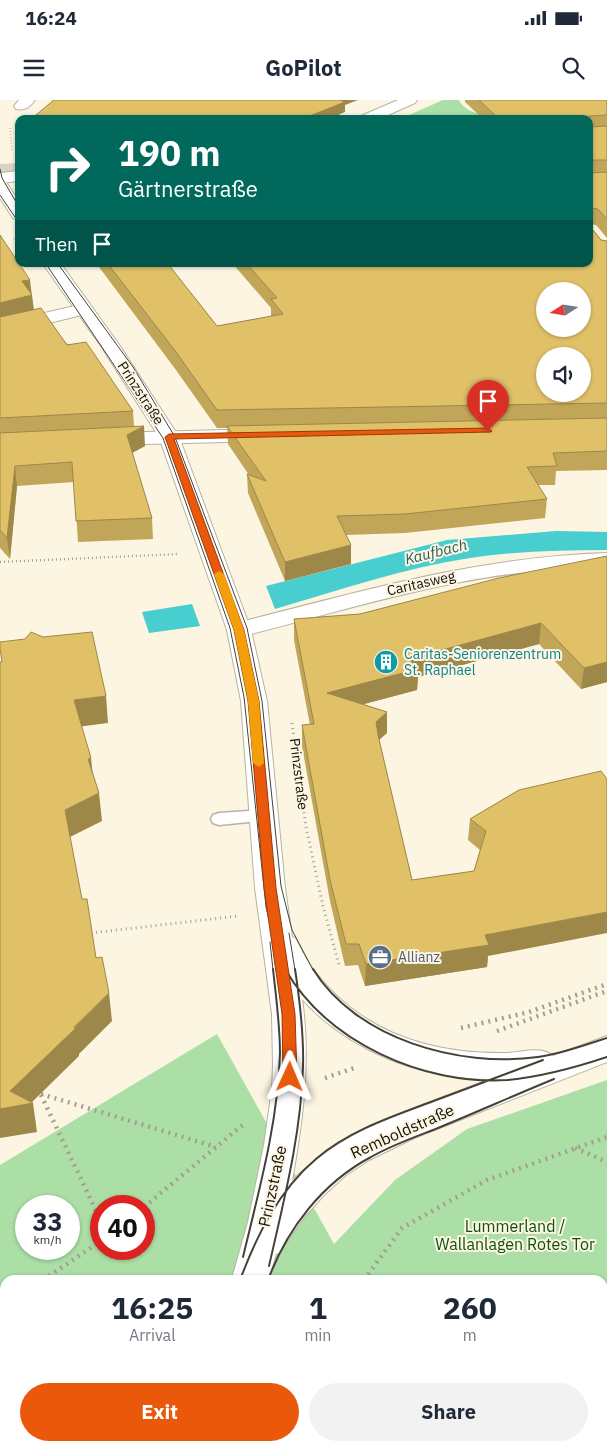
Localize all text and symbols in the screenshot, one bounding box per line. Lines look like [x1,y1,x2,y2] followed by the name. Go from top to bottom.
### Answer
[25,6,77,30] text: 16:24
[265,53,342,82] text: GoPilot
[20,54,48,82] icon: menu
[559,54,587,82] icon: search
[118,130,221,176] text: 190 m
[35,135,100,200] icon: right
[118,174,258,203] text: Gärtnerstraße
[88,230,116,258] icon: arrive
[35,232,78,256] text: Then
[536,282,591,338] north arrow
[536,282,591,402] map controls
[536,347,591,402] button: sound
[114,358,168,428] street label: Prinzstraße
[467,380,509,431] pin
[474,387,502,415] icon: arrive
[403,535,469,568] water label: Kaufbach
[385,566,458,600] street label: Caritasweg
[404,645,561,679] place label: Caritas-Seniorenzentrum St. Raphael
[373,649,399,675] building icon: Caritas-Seniorenzentrum St. Raphael
[286,737,312,811] street label: Prinzstraße
[367,944,393,970] office icon: Allianz
[398,948,440,966] place label: Allianz
[263,1050,315,1102] position arrow
[347,1099,457,1163] street label: Remboldstraße
[254,1143,290,1228] street label: Prinzstraße
[90,1195,155,1260] speed limit sign: 40
[32,1205,63,1238] text: 33
[435,1216,595,1254] park label: Lummerland / Wallanlagen Rotes Tor
[33,1232,62,1247] text: km/h
[111,1288,193,1327] text: 16:25
[309,1288,327,1327] text: 1
[443,1288,497,1327] text: 260
[129,1325,176,1345] text: Arrival
[304,1325,331,1345] text: min
[463,1325,477,1345] text: m
[20,1383,299,1441] button: Exit
[309,1383,588,1441] button: Share

